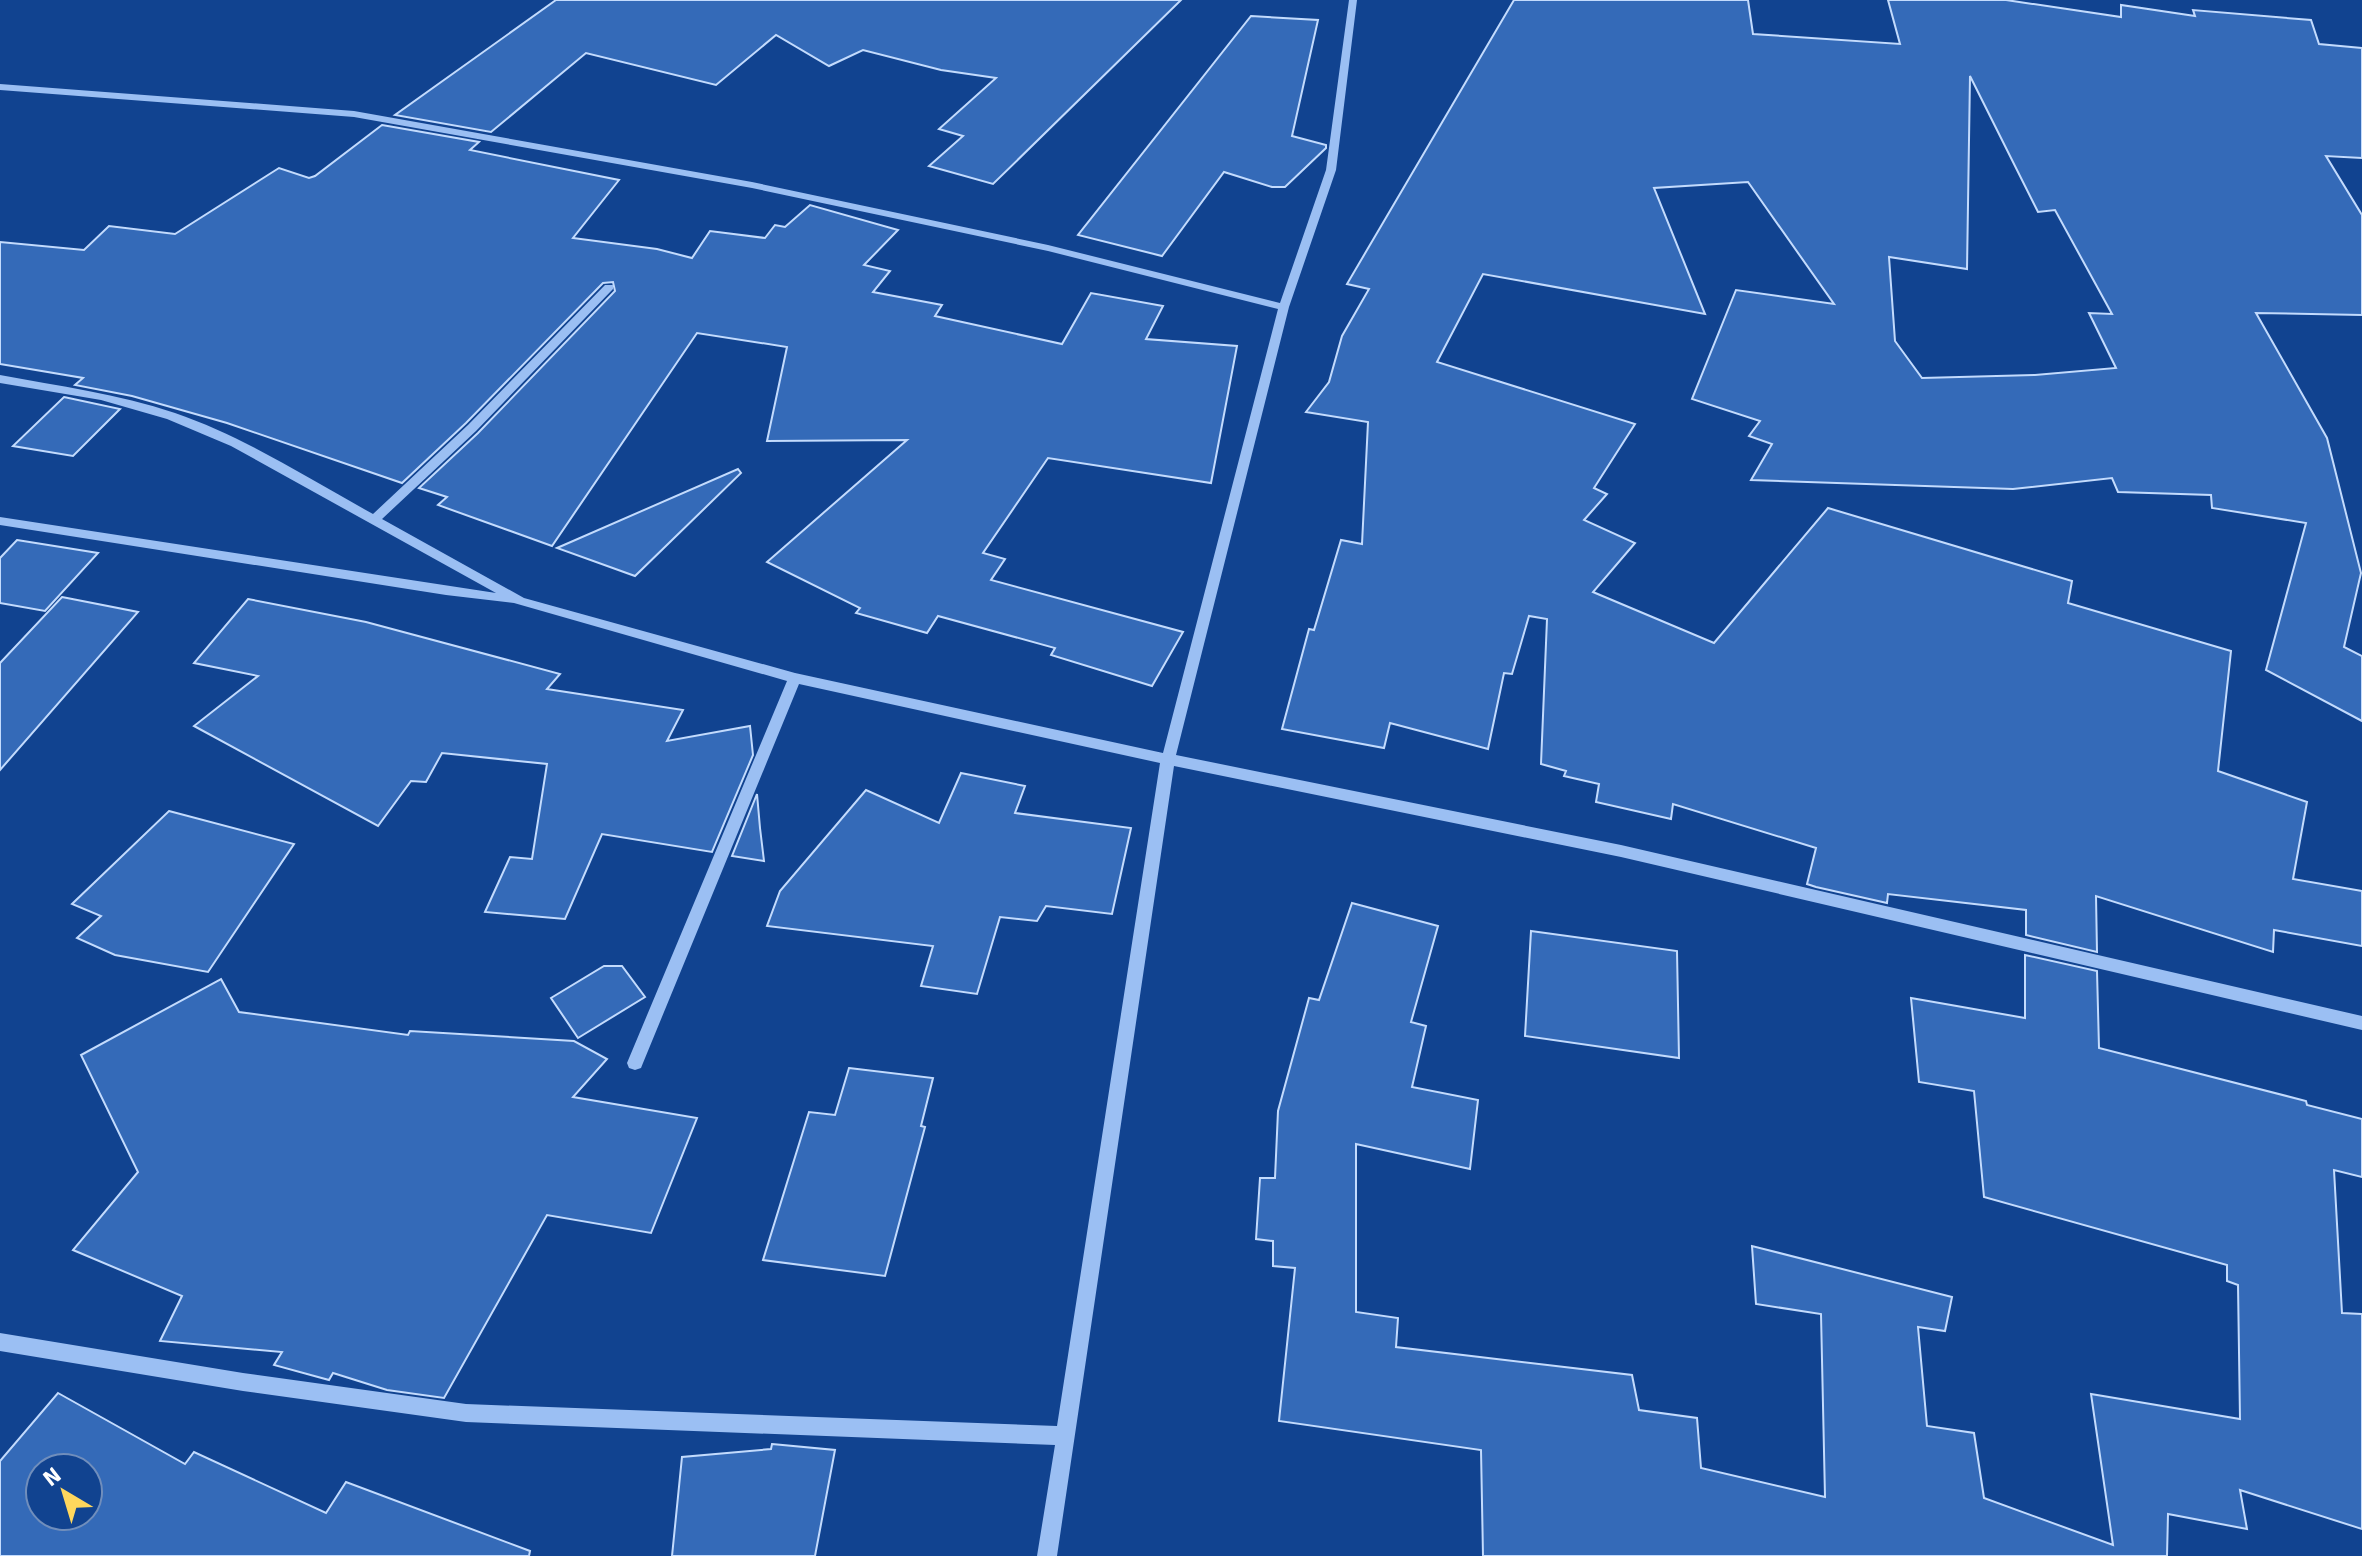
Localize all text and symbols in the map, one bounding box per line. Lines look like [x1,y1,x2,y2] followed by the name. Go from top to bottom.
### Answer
[24,1452,104,1532] north arrow
[38,1461,66,1492] text: N

